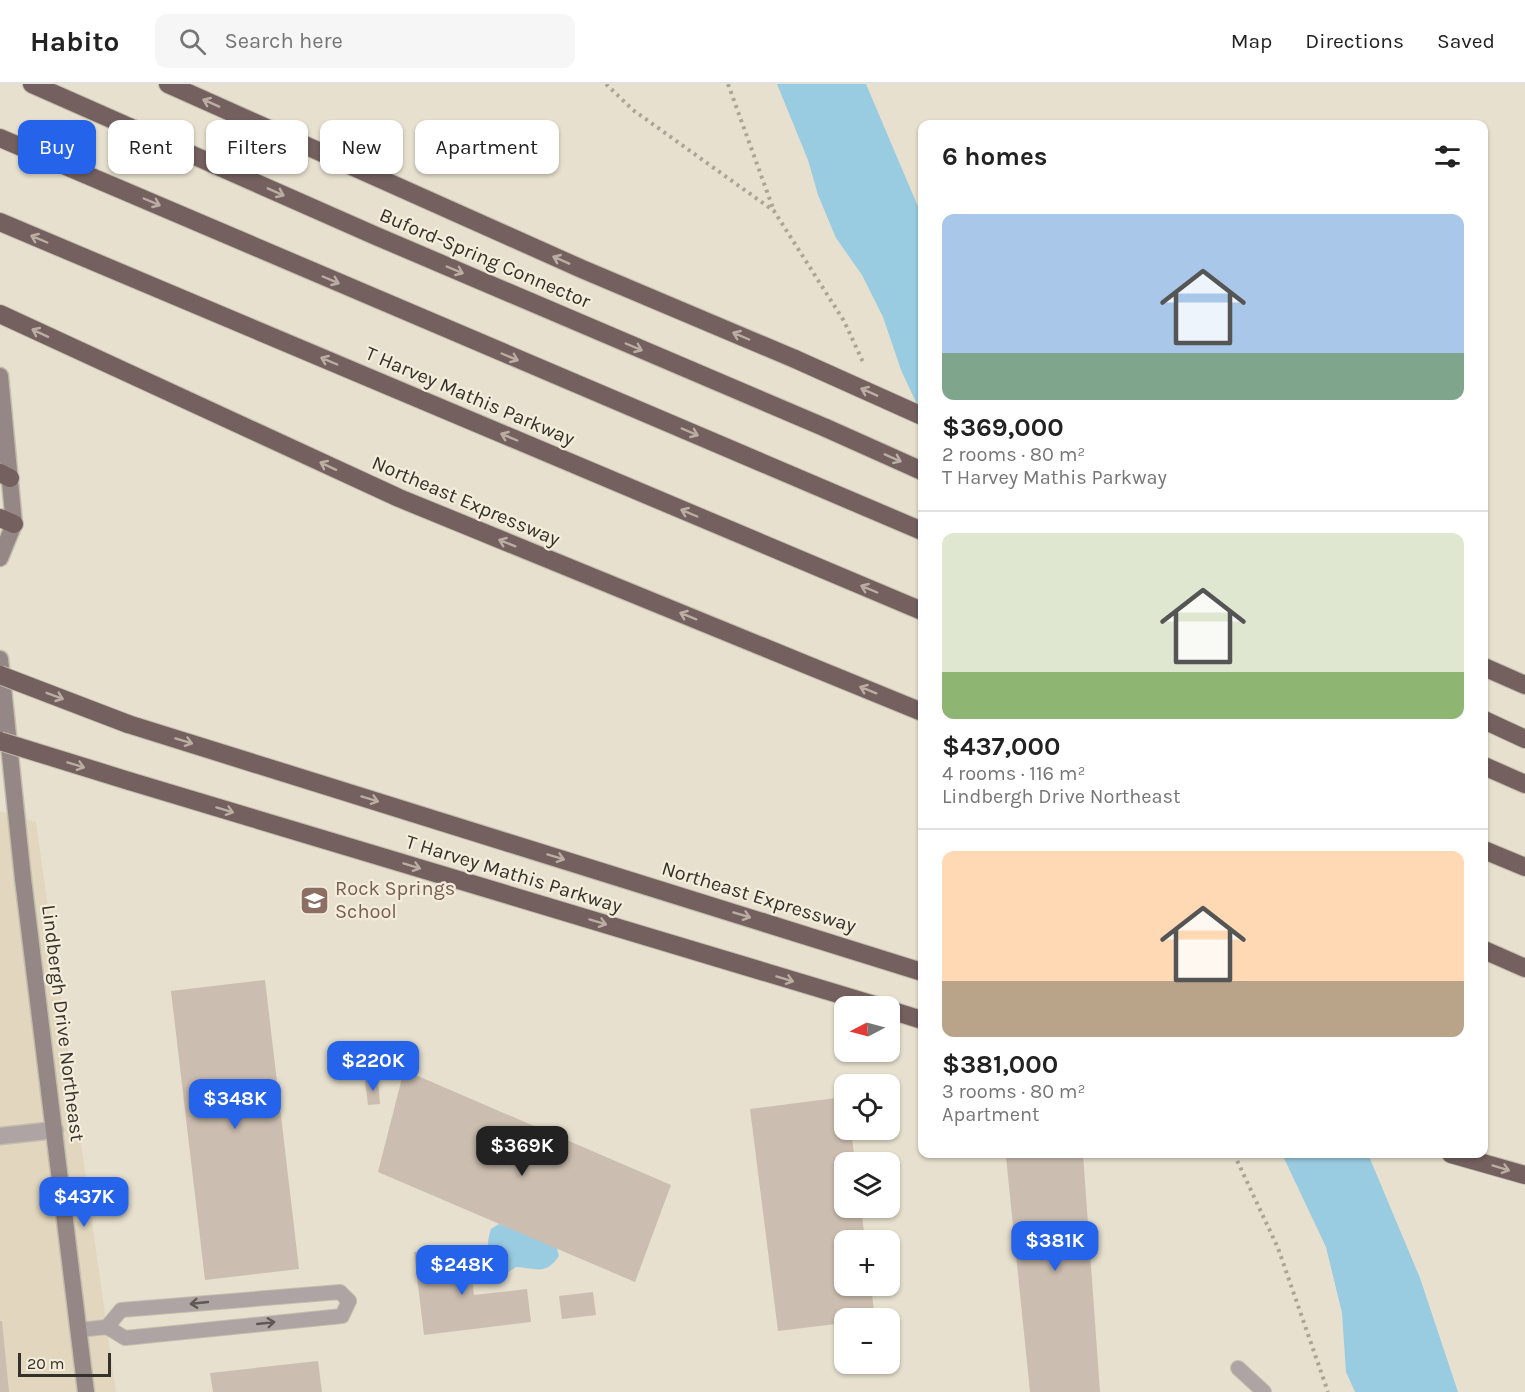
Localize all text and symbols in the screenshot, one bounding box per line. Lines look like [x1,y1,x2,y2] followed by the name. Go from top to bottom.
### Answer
[155,14,575,68] search box
[30,25,119,58] text: Habito
[176,25,209,58] icon: search
[224,28,343,54] text: Search here
[1231,29,1272,53] text: Map
[1305,29,1404,53] text: Directions
[1437,29,1495,53] text: Saved
[202,97,220,108] one-way arrow
[18,120,96,174] chip: Buy
[108,120,194,174] chip: Rent
[206,120,308,174] chip: Filters
[320,120,403,174] chip: New
[415,120,559,174] chip: Apartment
[1431,140,1464,173] icon: filters
[942,141,1047,172] text: 6 homes
[266,187,285,198] one-way arrow
[142,197,160,209] one-way arrow
[376,203,595,313] street label: Buford-Spring Connector
[30,233,49,244] one-way arrow
[553,253,571,265] one-way arrow
[1149,253,1257,361] icon: home
[445,265,463,276] one-way arrow
[321,275,339,286] one-way arrow
[32,326,50,338] one-way arrow
[732,330,750,341] one-way arrow
[362,341,578,451] street label: T Harvey Mathis Parkway
[624,342,643,353] one-way arrow
[500,352,519,363] one-way arrow
[321,355,339,366] one-way arrow
[860,386,879,397] one-way arrow
[942,412,1064,443] text: $369,000
[680,427,698,438] one-way arrow
[501,431,519,442] one-way arrow
[942,443,1085,466] text: 2 rooms · 80 m²
[369,451,563,551] street label: Northeast Expressway
[884,453,902,464] one-way arrow
[320,459,338,471] one-way arrow
[942,466,1167,489] text: T Harvey Mathis Parkway
[680,507,699,518] one-way arrow
[498,537,517,548] one-way arrow
[1149,572,1257,680] icon: home
[860,582,878,594] one-way arrow
[679,610,697,621] one-way arrow
[860,684,878,695] one-way arrow
[45,692,63,703] one-way arrow
[942,731,1060,762] text: $437,000
[174,737,193,748] one-way arrow
[66,760,85,771] one-way arrow
[942,762,1085,785] text: 4 rooms · 116 m²
[942,785,1181,808] text: Lindbergh Drive Northeast
[360,795,379,806] one-way arrow
[215,805,234,816] one-way arrow
[403,830,625,918] street label: T Harvey Mathis Parkway
[546,853,565,864] one-way arrow
[659,856,859,938] street label: Northeast Expressway
[402,861,421,872] one-way arrow
[335,877,455,923] place label: Rock Springs School
[298,884,330,916] school or university icon: Rock Springs School
[1149,890,1257,998] icon: home
[37,903,89,1143] street label: Lindbergh Drive Northeast
[732,911,751,922] one-way arrow
[588,917,607,928] one-way arrow
[775,974,794,985] one-way arrow
[834,996,900,1062] north arrow
[834,996,900,1374] map controls
[331,1041,415,1092] pin: $220K
[341,1049,405,1072] text: $220K
[942,1049,1058,1080] text: $381,000
[834,1074,900,1140] button: locate
[193,1079,277,1130] pin: $348K
[942,1080,1086,1103] text: 3 rooms · 80 m²
[203,1087,267,1110] text: $348K
[942,1103,1040,1126] text: Apartment
[480,1126,564,1177] pin: $369K
[490,1134,554,1157] text: $369K
[834,1152,900,1218] button: layers
[1491,1163,1510,1174] one-way arrow
[42,1177,126,1228] pin: $437K
[53,1185,115,1208] text: $437K
[1013,1221,1097,1272] pin: $381K
[1025,1229,1085,1252] text: $381K
[834,1230,900,1296] button: +
[420,1245,504,1296] pin: $248K
[430,1253,494,1276] text: $248K
[189,1298,209,1309] one-way arrow
[834,1308,900,1374] button: −
[256,1317,276,1328] one-way arrow
[18,1350,111,1378] scale bar
[27,1354,65,1373] text: 20 m

